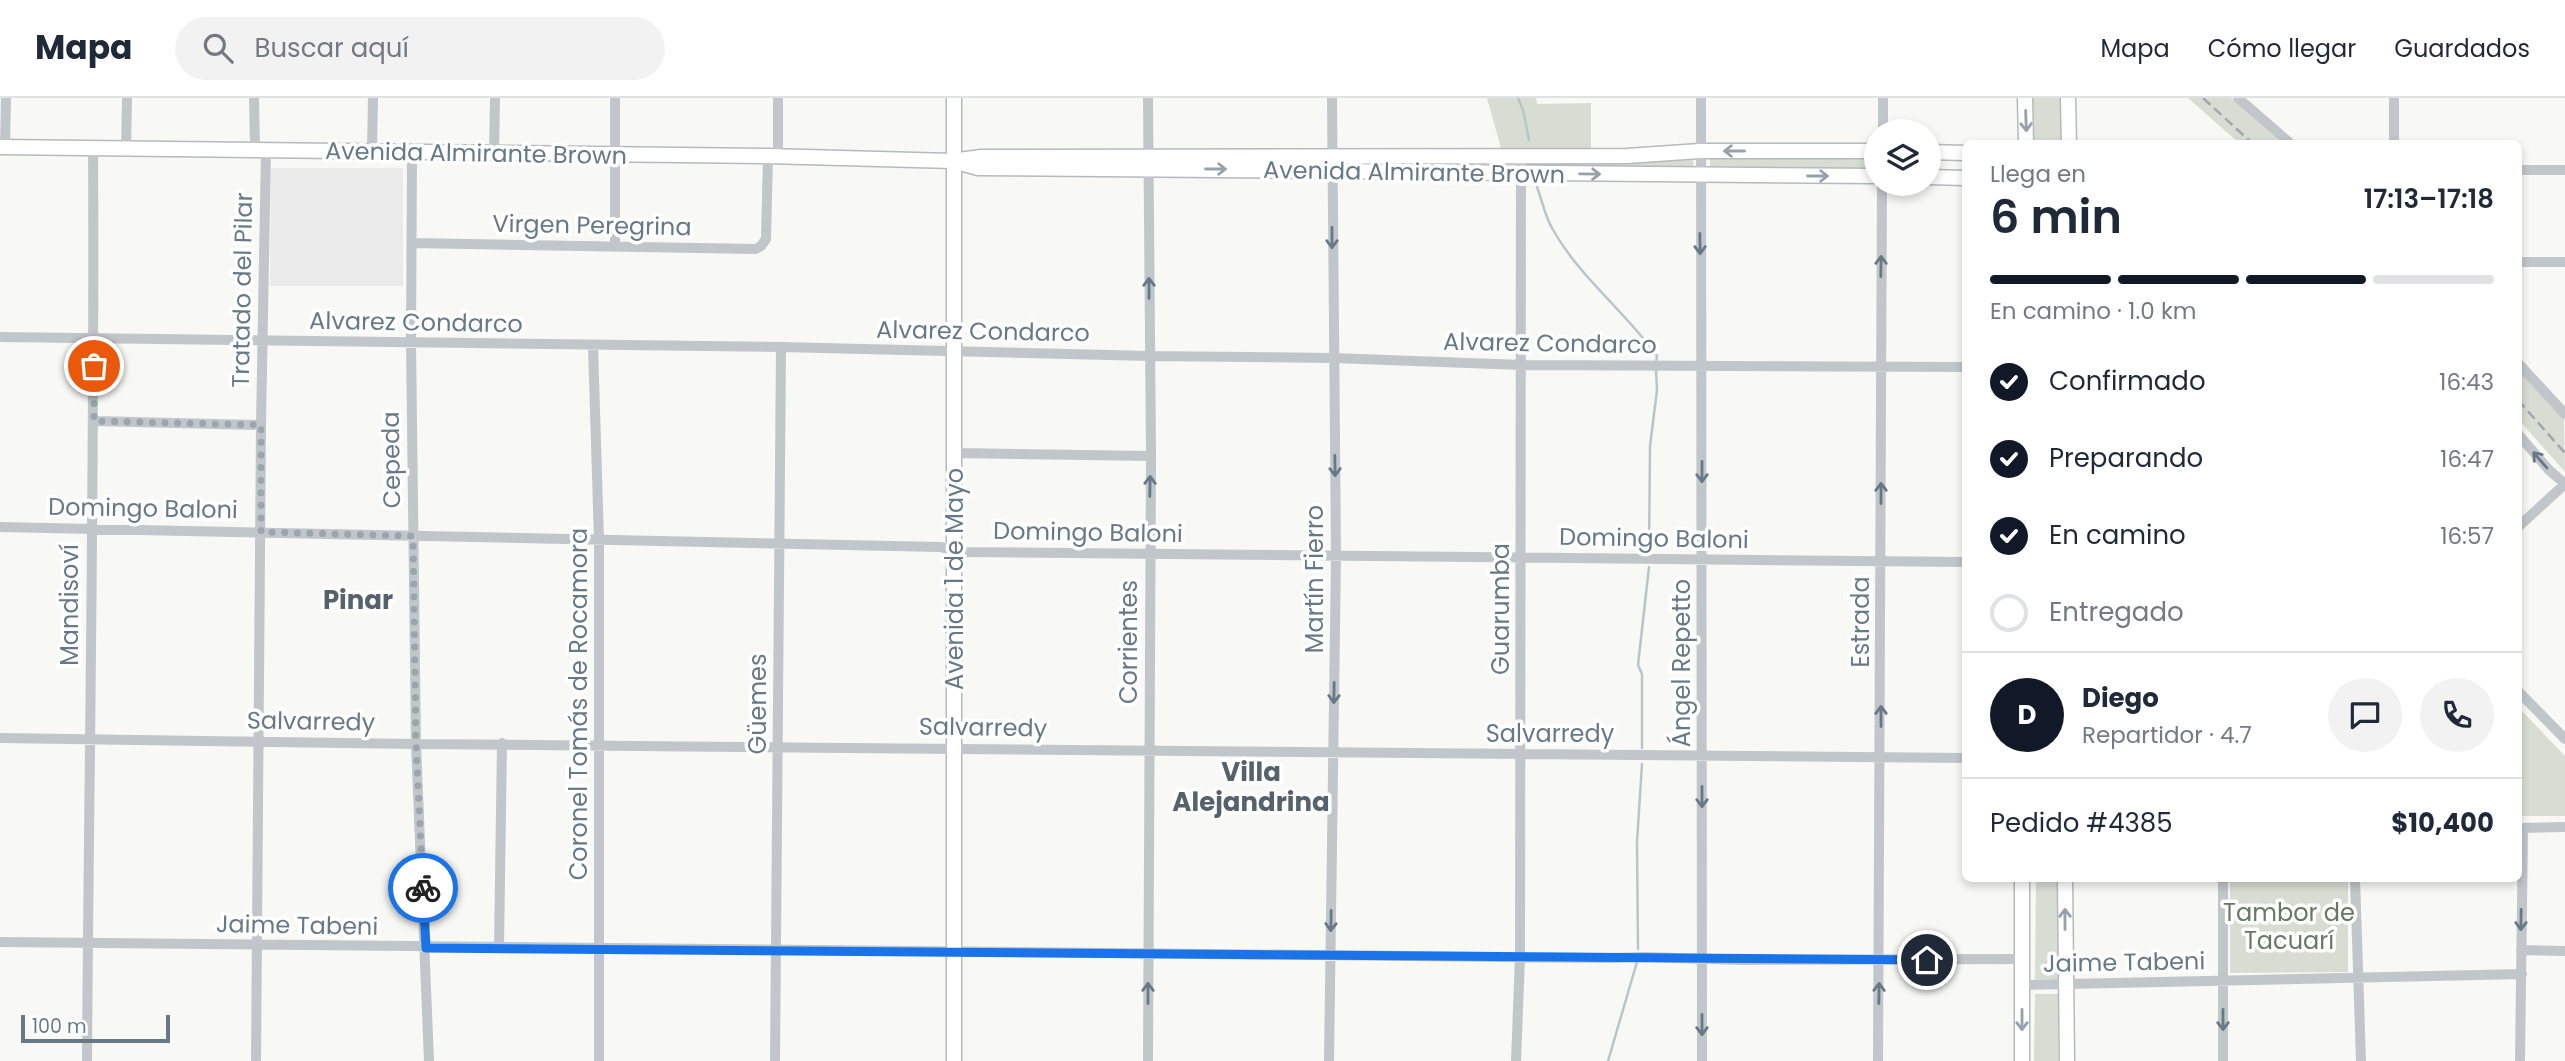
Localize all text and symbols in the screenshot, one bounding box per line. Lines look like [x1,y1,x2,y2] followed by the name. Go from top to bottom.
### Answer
[175,17,665,80] search box
[35,24,133,71] text: Mapa
[199,29,237,67] icon: search
[255,30,409,66] text: Buscar aquí
[2100,32,2170,65] text: Mapa
[2208,32,2356,65] text: Cómo llegar
[2394,32,2530,65] text: Guardados
[2019,109,2032,132] one-way arrow
[1864,119,1941,196] map controls
[1864,119,1941,196] button: layers
[325,134,627,172] street label: Avenida Almirante Brown
[1723,144,1746,158] one-way arrow
[1263,153,1565,191] street label: Avenida Almirante Brown
[1990,158,2086,190] text: Llega en
[1204,163,1227,176] one-way arrow
[1578,167,1601,181] one-way arrow
[1806,169,1829,183] one-way arrow
[2364,181,2494,217] text: 17:13–17:18
[1990,185,2122,249] text: 6 min
[224,192,260,388] street label: Tratado del Pilar
[492,207,692,243] street label: Virgen Peregrina
[1326,227,1339,250] one-way arrow
[1693,232,1707,255] one-way arrow
[1875,254,1888,277] one-way arrow
[1142,277,1156,300] one-way arrow
[1990,295,2196,327] text: En camino · 1.0 km
[309,304,523,340] street label: Alvarez Condarco
[876,313,1090,349] street label: Alvarez Condarco
[1443,325,1657,361] street label: Alvarez Condarco
[64,336,124,396] pin
[75,347,113,385] icon: bag
[1990,363,2028,401] icon: check
[2049,363,2206,399] text: Confirmado
[2439,366,2494,398] text: 16:43
[374,411,408,509] street label: Cepeda
[1990,440,2028,478] icon: check
[2049,440,2203,476] text: Preparando
[2440,443,2494,475] text: 16:47
[2532,451,2548,469] one-way arrow
[1328,454,1341,477] one-way arrow
[1695,460,1709,483] one-way arrow
[938,468,971,690] street label: Avenida 1 de Mayo
[1144,475,1157,498] one-way arrow
[1874,482,1888,505] one-way arrow
[48,490,238,526] street label: Domingo Baloni
[1298,505,1331,653] street label: Martín Fierro
[993,514,1183,550] street label: Domingo Baloni
[1990,517,2028,555] icon: check
[2049,517,2186,553] text: En camino
[1559,520,1749,556] street label: Domingo Baloni
[2440,520,2494,552] text: 16:57
[562,528,595,880] street label: Coronel Tomás de Rocamora
[1484,543,1517,675] street label: Guarumba
[53,544,86,666] street label: Mandisoví
[1844,576,1877,668] street label: Estrada
[1665,579,1698,747] street label: Ángel Repetto
[1112,580,1145,704] street label: Corrientes
[323,582,393,618] district label: Pinar
[2049,594,2184,630] text: Entregado
[741,653,774,755] street label: Güemes
[2328,678,2402,752] button: chat
[2420,678,2494,752] button: phone
[2082,680,2159,716] text: Diego
[1327,682,1341,705] one-way arrow
[2018,697,2036,733] text: D
[247,703,376,739] street label: Salvarredy
[1874,705,1888,728] one-way arrow
[919,709,1048,745] street label: Salvarredy
[1486,717,1615,750] street label: Salvarredy
[2082,719,2252,751] text: Repartidor · 4.7
[1172,754,1330,820] district label: Villa Alejandrina
[1695,785,1709,808] one-way arrow
[1990,805,2173,841] text: Pedido #4385
[2391,805,2494,841] text: $10,400
[388,853,458,923] courier
[404,869,442,907] icon: bike
[2223,896,2355,957] park label: Tambor de Tacuarí
[216,907,378,943] street label: Jaime Tabeni
[2058,908,2072,931] one-way arrow
[1324,909,1338,932] one-way arrow
[2514,909,2528,932] one-way arrow
[1897,930,1957,990] pin
[1908,941,1946,979] icon: home
[2043,944,2205,980] street label: Jaime Tabeni
[1141,982,1155,1005] one-way arrow
[1872,982,1886,1005] one-way arrow
[2015,1008,2029,1031] one-way arrow
[2216,1008,2230,1031] one-way arrow
[21,1012,170,1044] scale bar
[32,1013,87,1040] text: 100 m
[1695,1013,1709,1036] one-way arrow

